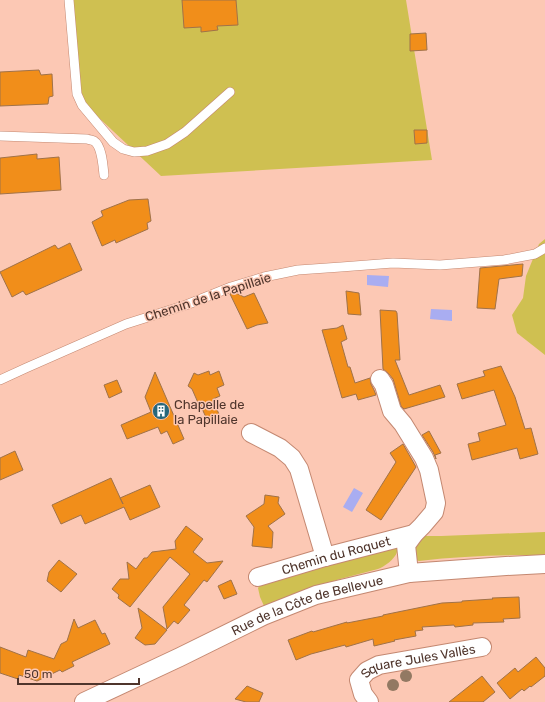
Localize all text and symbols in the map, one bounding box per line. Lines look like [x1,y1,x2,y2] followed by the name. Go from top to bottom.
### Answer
[143,270,273,324] street label: Chemin de la Papillaie
[174,397,245,427] place label: Chapelle de la Papillaie
[151,401,171,421] building icon: Chapelle de la Papillaie
[280,533,392,577] street label: Chemin du Roquet
[229,572,384,638] street label: Rue de la Côte de Bellevue
[357,641,477,681] street label: Square Jules Vallès
[18,660,139,686] scale bar
[24,667,52,681] text: 50 m

